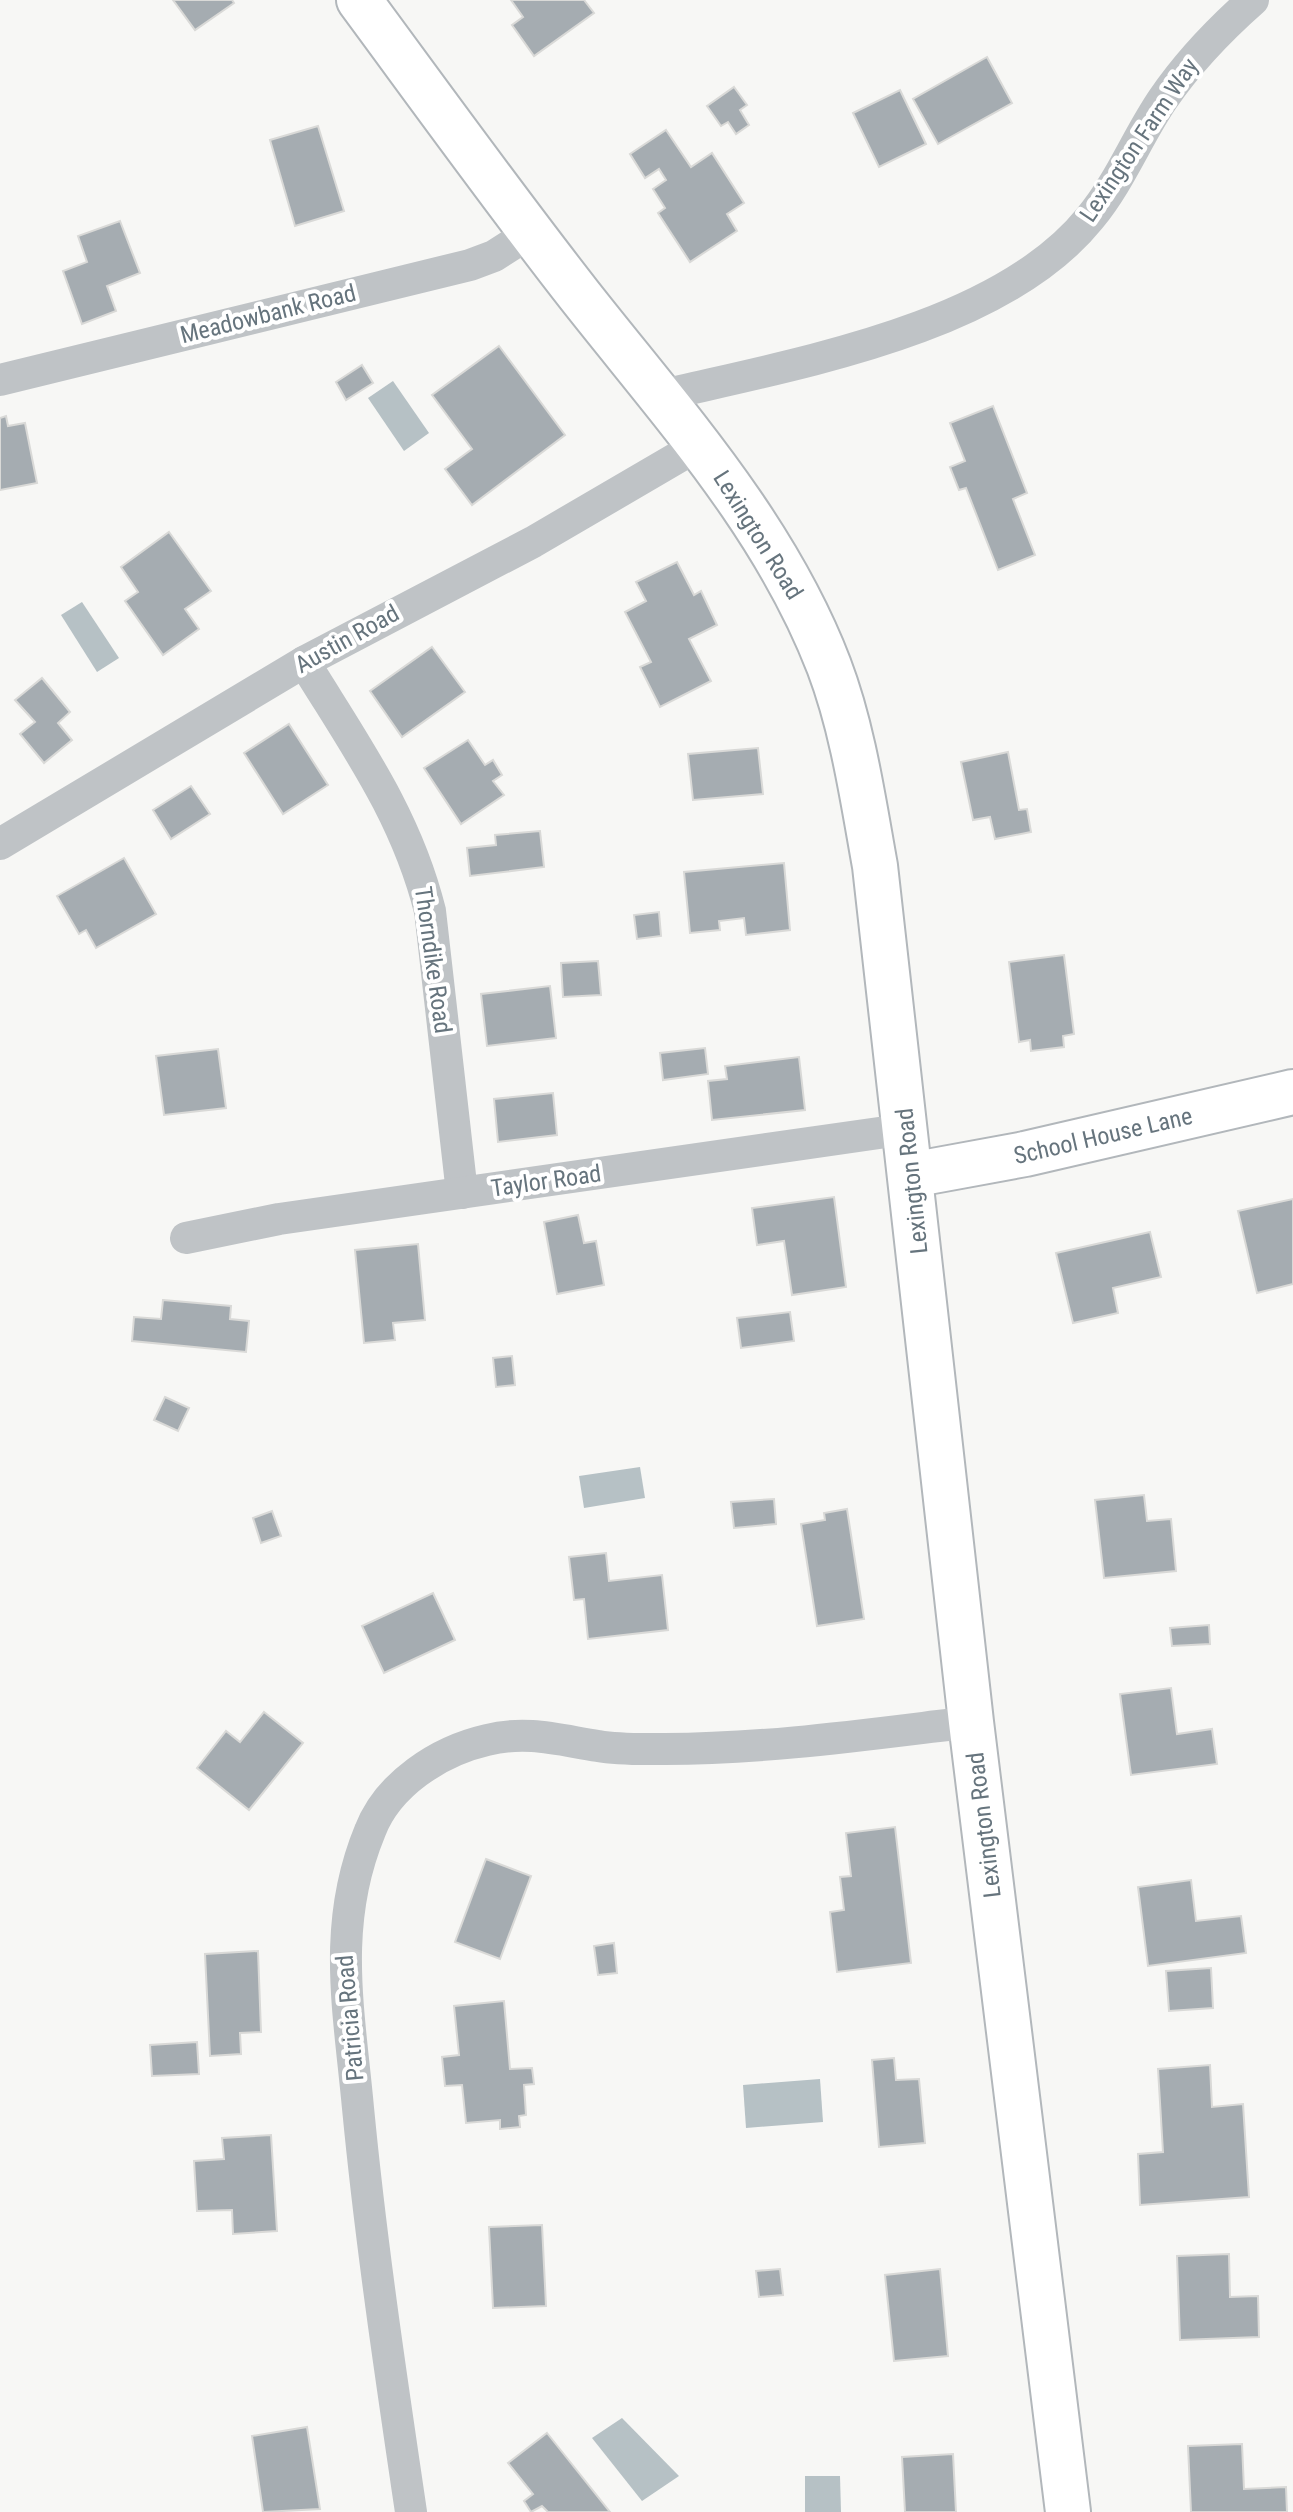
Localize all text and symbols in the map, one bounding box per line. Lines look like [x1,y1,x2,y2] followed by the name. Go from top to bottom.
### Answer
[1074,53,1204,227] street label: Lexington Farm Way
[177,279,359,349] street label: Meadowbank Road
[707,466,809,604] street label: Lexington Road
[290,599,404,679] street label: Austin Road
[409,885,457,1035] street label: Thorndike Road
[1011,1102,1195,1170] street label: School House Lane
[890,1107,934,1255] street label: Lexington Road
[489,1159,603,1203] street label: Taylor Road
[961,1751,1007,1899] street label: Lexington Road
[331,1954,369,2082] street label: Patricia Road

